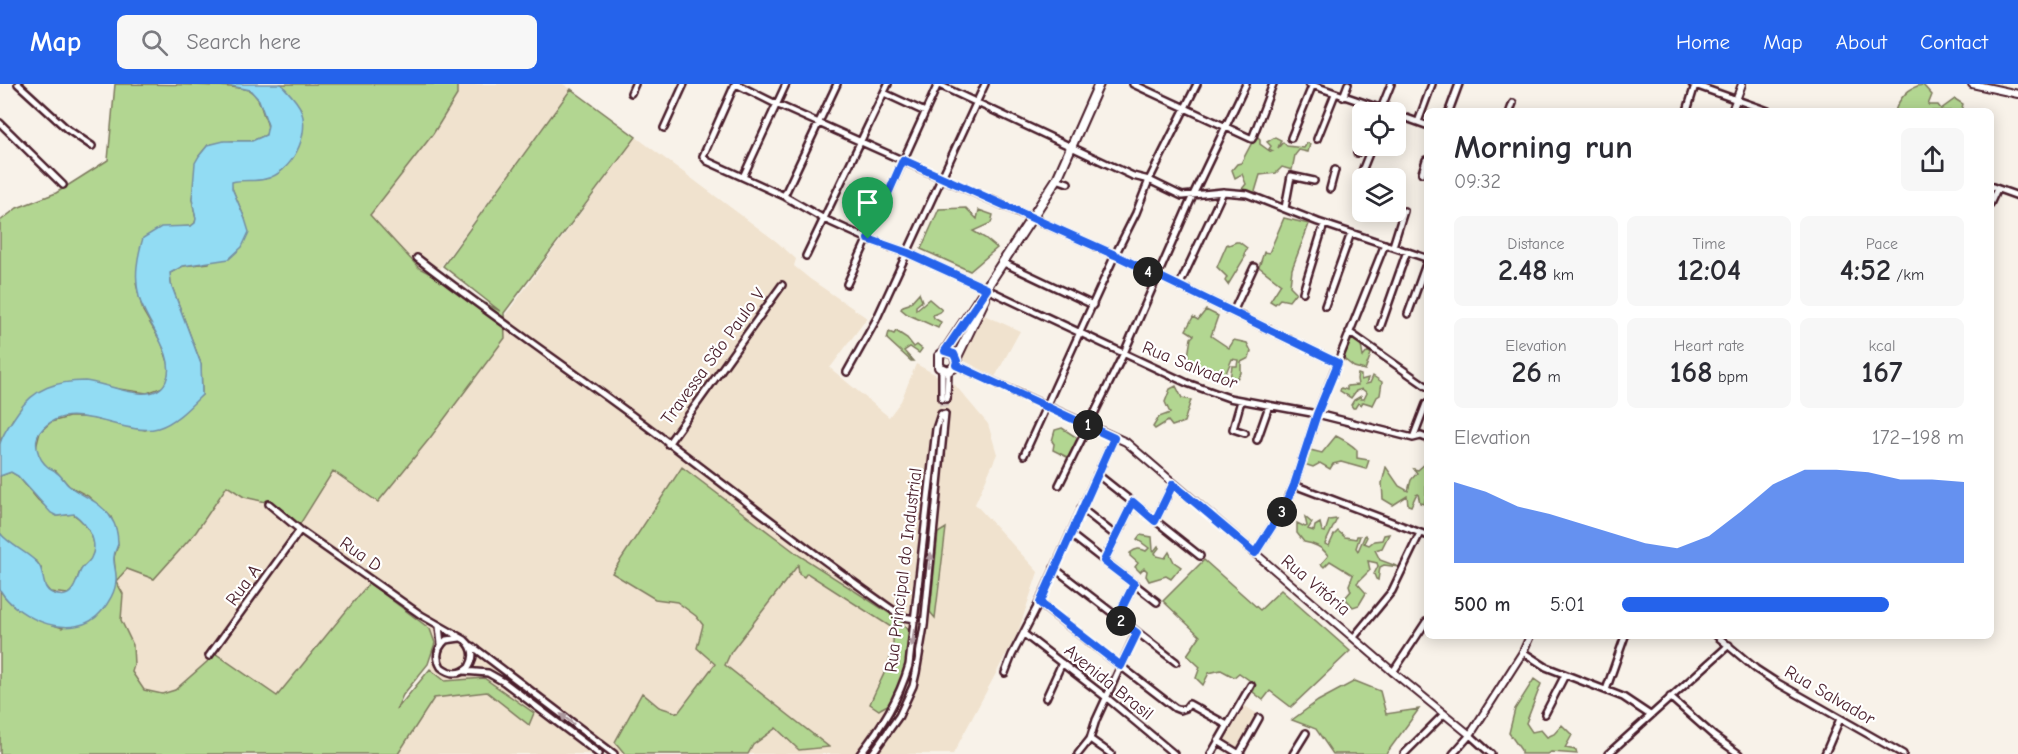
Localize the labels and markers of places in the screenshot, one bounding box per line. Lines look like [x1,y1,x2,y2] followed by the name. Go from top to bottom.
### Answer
[842,177,893,239] pin
[1133,257,1163,287] pin: 4
[1073,410,1103,440] pin: 1
[1267,497,1297,527] pin: 3
[1106,606,1136,636] pin: 2

